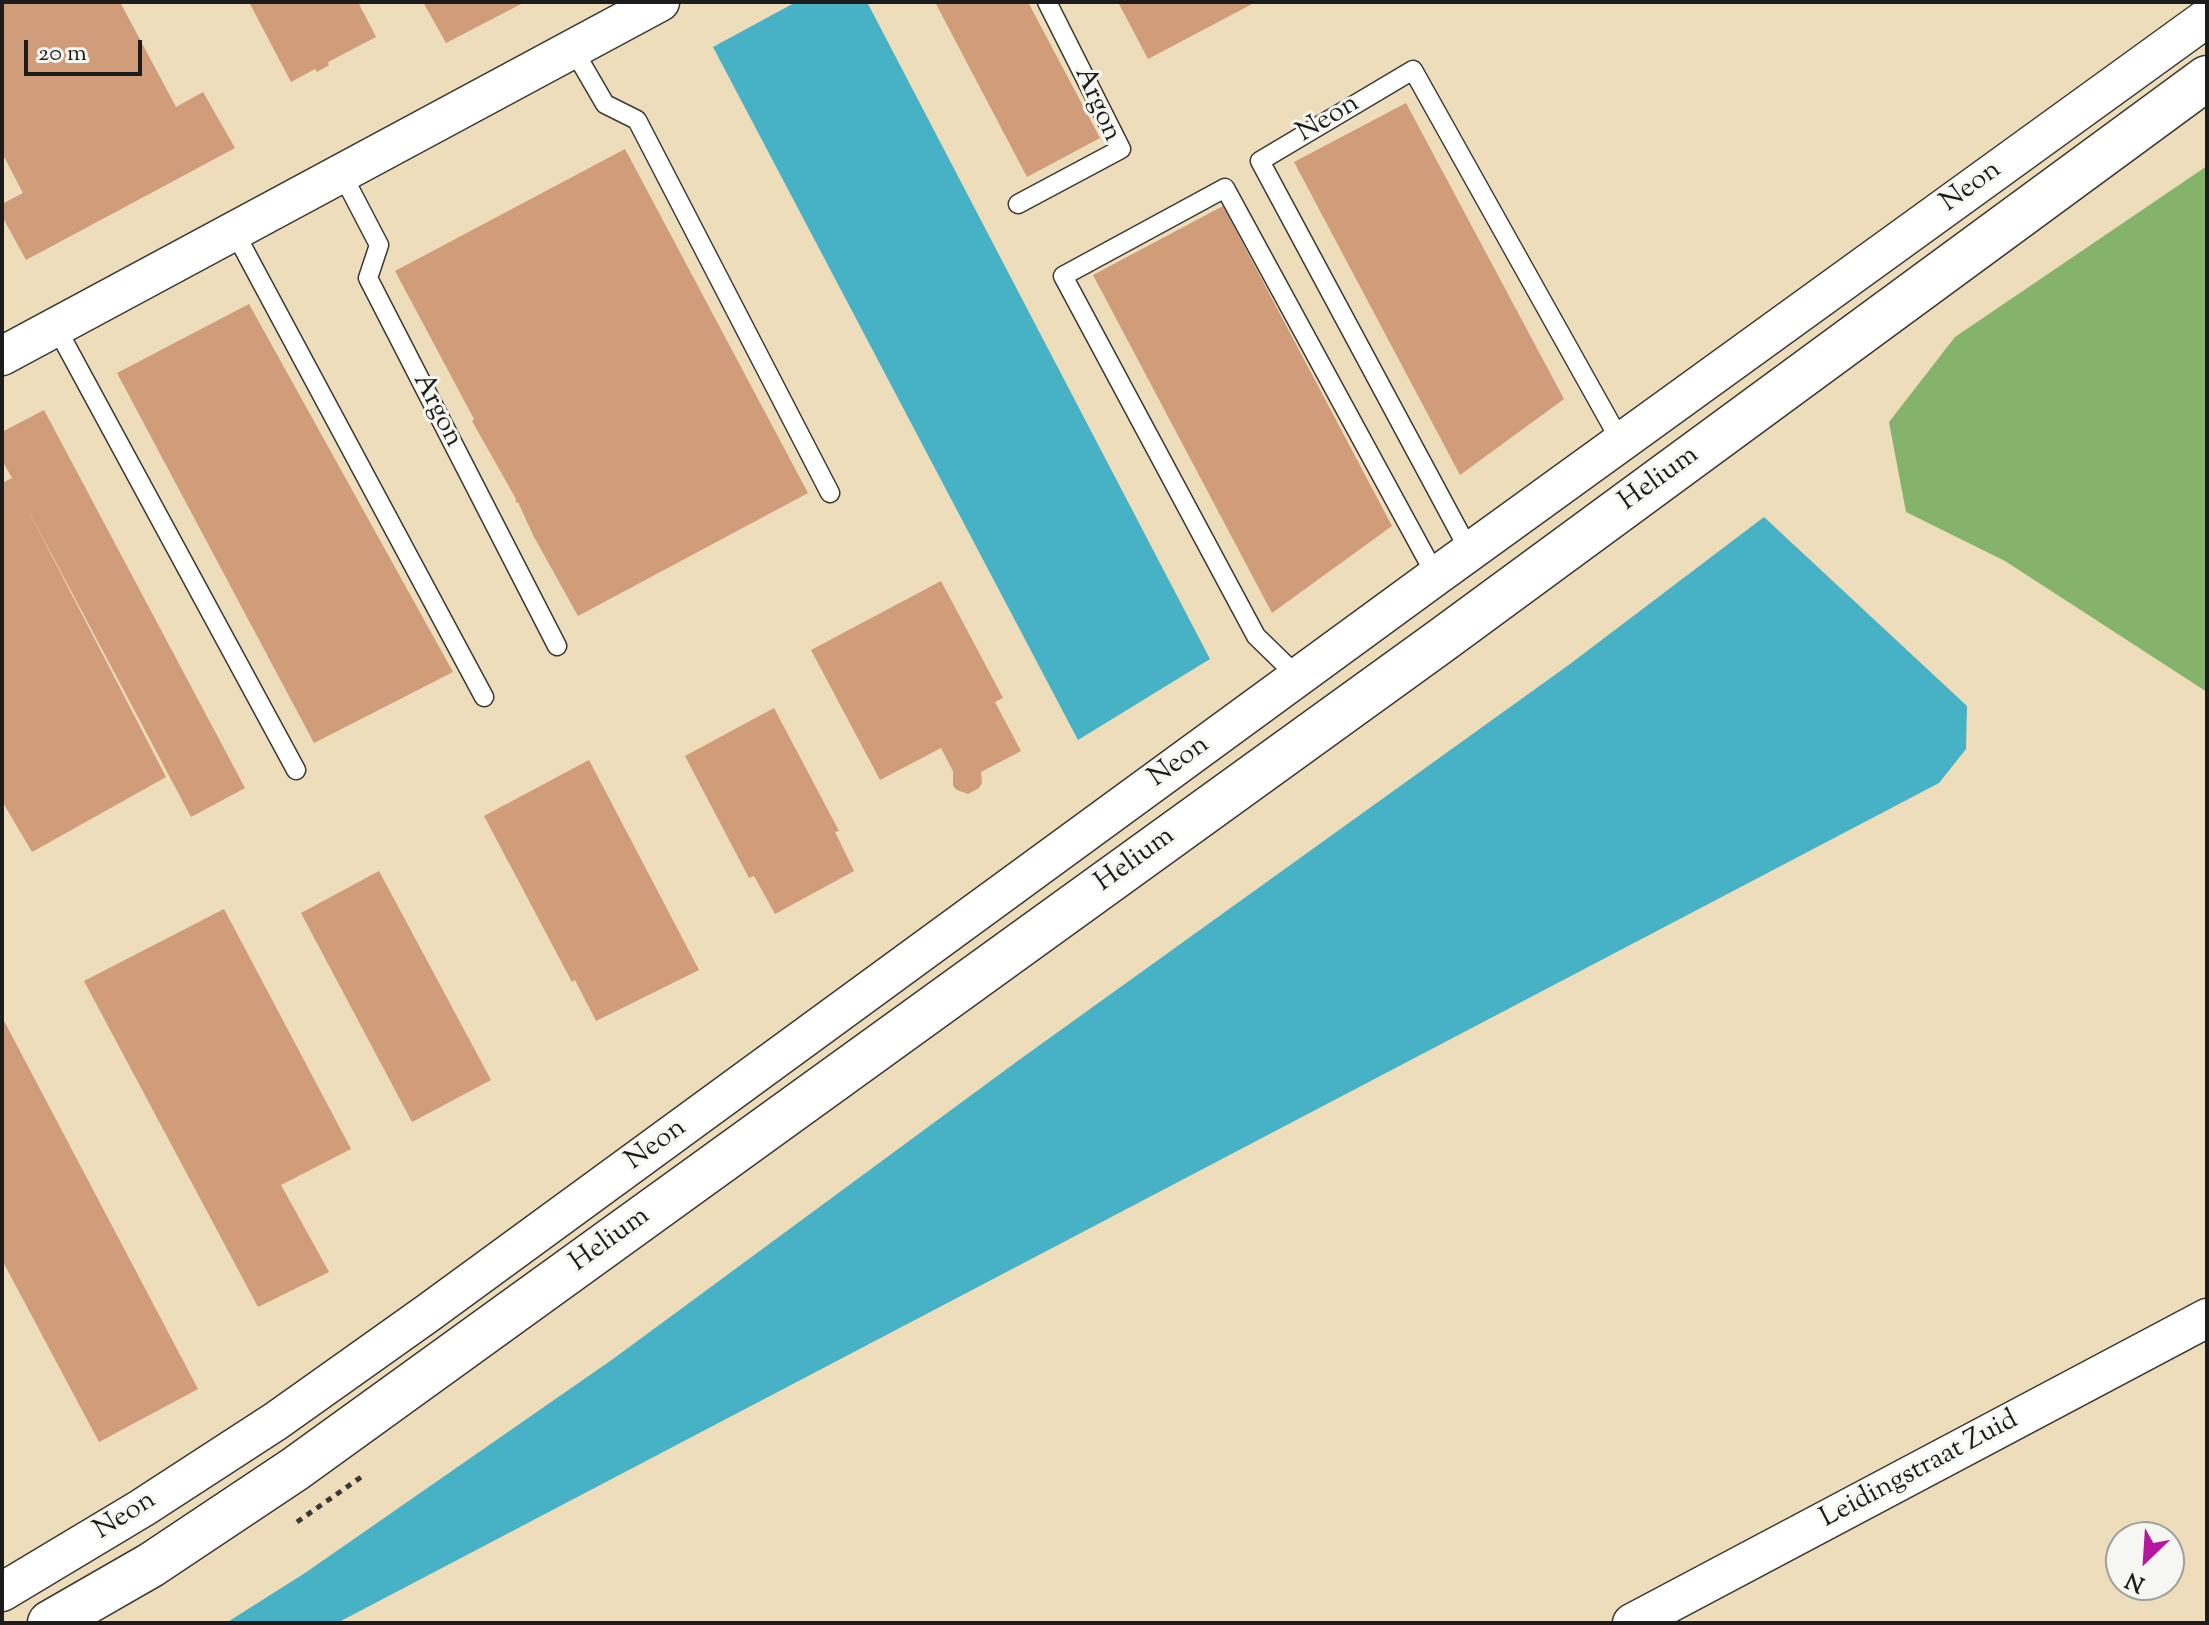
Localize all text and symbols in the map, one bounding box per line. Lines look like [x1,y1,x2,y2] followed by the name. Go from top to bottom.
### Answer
[28,24,146,74] scale bar
[38,37,87,71] text: 20 m
[1065,63,1127,147] street label: Argon
[1292,88,1366,152] street label: Neon
[1935,155,2009,221] street label: Neon
[403,369,469,453] street label: Argon
[1614,440,1706,520] street label: Helium
[1143,730,1217,796] street label: Neon
[1090,821,1182,901] street label: Helium
[620,1113,694,1179] street label: Neon
[565,1201,657,1281] street label: Helium
[1815,1405,2025,1537] street label: Leidingstraat Zuid
[89,1485,163,1549] street label: Neon
[2105,1521,2185,1601] north arrow
[2121,1563,2150,1599] text: N

